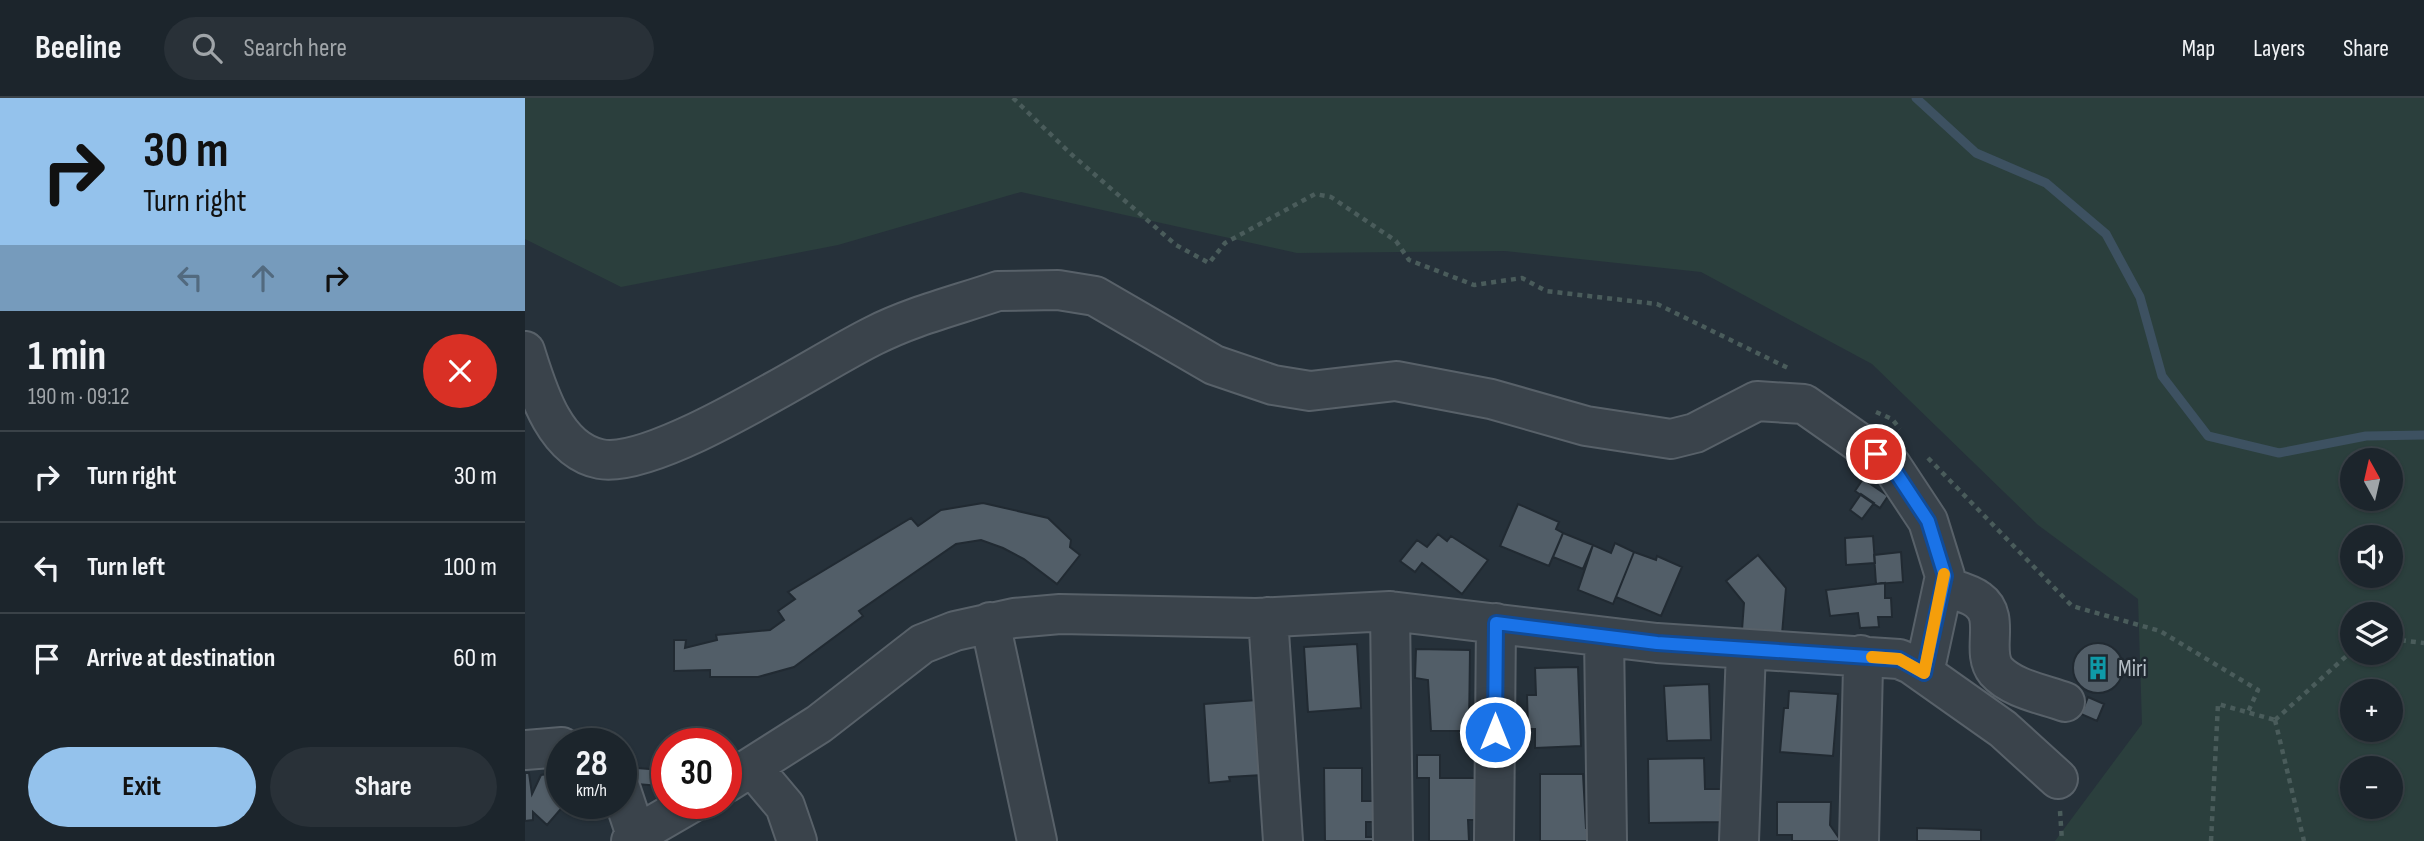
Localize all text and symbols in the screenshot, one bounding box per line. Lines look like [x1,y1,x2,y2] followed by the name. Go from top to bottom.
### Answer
[164,17,654,80] search box
[35,28,122,68] text: Beeline
[188,29,226,67] icon: search
[244,33,347,64] text: Search here
[2182,34,2215,63] text: Map
[2253,34,2305,63] text: Layers
[2343,34,2389,63] text: Share
[143,122,228,181] text: 30 m
[28,126,119,217] icon: right
[143,182,247,221] text: Turn right
[171,259,209,297] icon: left
[244,259,282,297] icon: ahead
[317,259,355,297] icon: right
[28,331,106,382] text: 1 min
[423,334,497,408] button: close
[28,383,129,411] text: 190 m · 09:12
[1846,424,1906,484] pin
[1857,435,1895,473] icon: arrive
[2340,448,2403,511] north arrow
[2340,448,2403,819] map controls
[28,458,66,496] icon: right
[87,461,176,492] text: Turn right
[454,461,497,492] text: 30 m
[2340,525,2403,588] button: sound
[28,549,66,587] icon: left
[87,552,165,583] text: Turn left
[444,552,497,583] text: 100 m
[2340,602,2403,665] button: layers
[28,640,66,678] icon: arrive
[87,643,275,674] text: Arrive at destination
[453,643,497,674] text: 60 m
[2084,654,2112,682] building icon: Miri
[2118,655,2147,683] place label: Miri
[2340,679,2403,742] button: +
[1458,695,1532,769] position arrow
[651,728,742,819] speed limit sign: 30
[576,743,607,786] text: 28
[28,747,256,827] button: Exit
[270,747,497,827] button: Share
[2340,756,2403,819] button: −
[576,780,607,801] text: km/h

